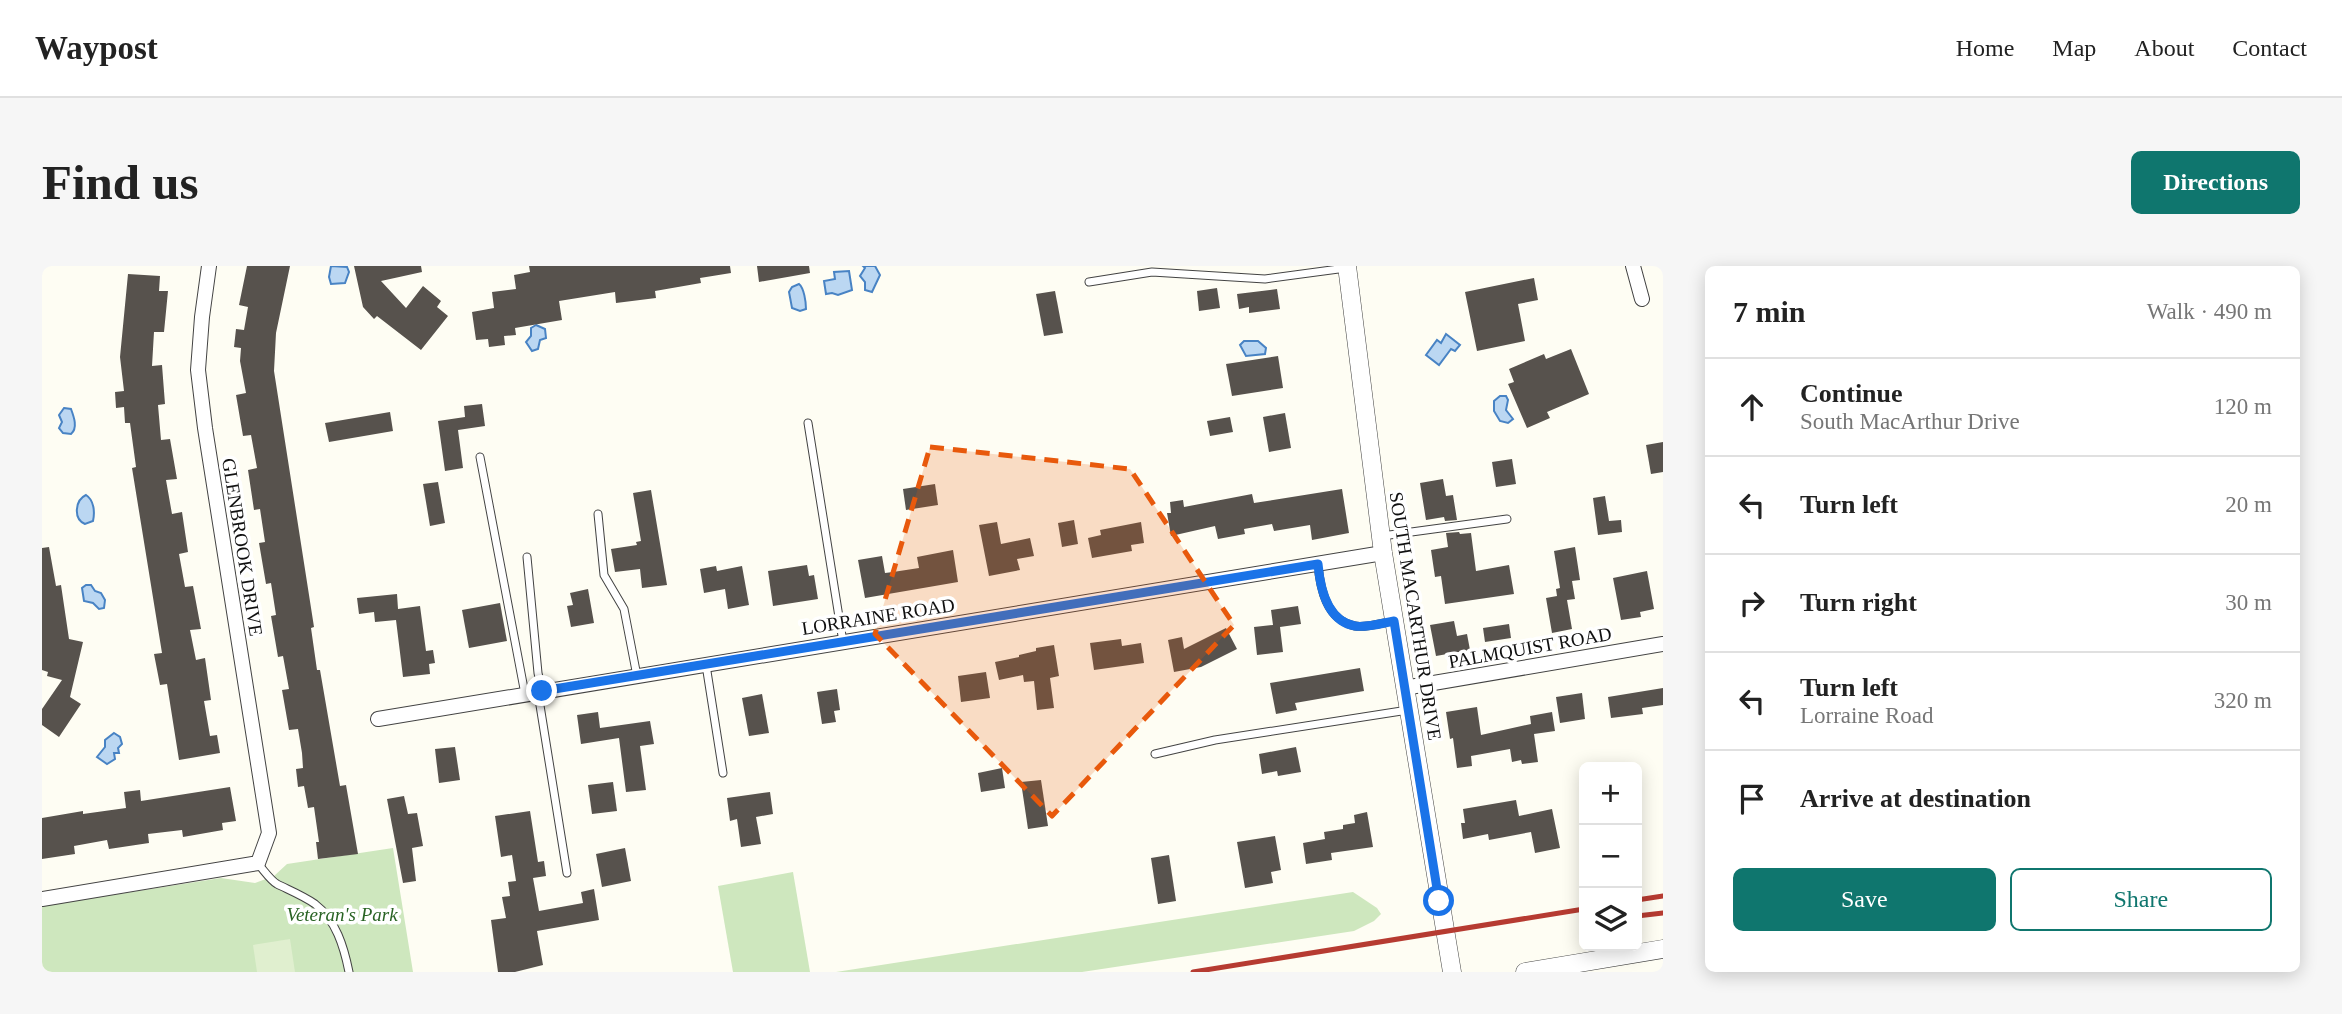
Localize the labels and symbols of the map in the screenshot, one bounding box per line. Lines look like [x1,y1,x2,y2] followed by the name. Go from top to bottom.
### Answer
[218,457,267,638] street label: GLENBROOK DRIVE
[1385,490,1446,742] street label: SOUTH MACARTHUR DRIVE
[800,594,956,639] street label: LORRAINE ROAD
[1447,623,1613,672] street label: PALMQUIST ROAD
[526,675,557,706] route end
[1423,885,1454,916] route start
[286,904,398,925] park label: Veteran's Park

